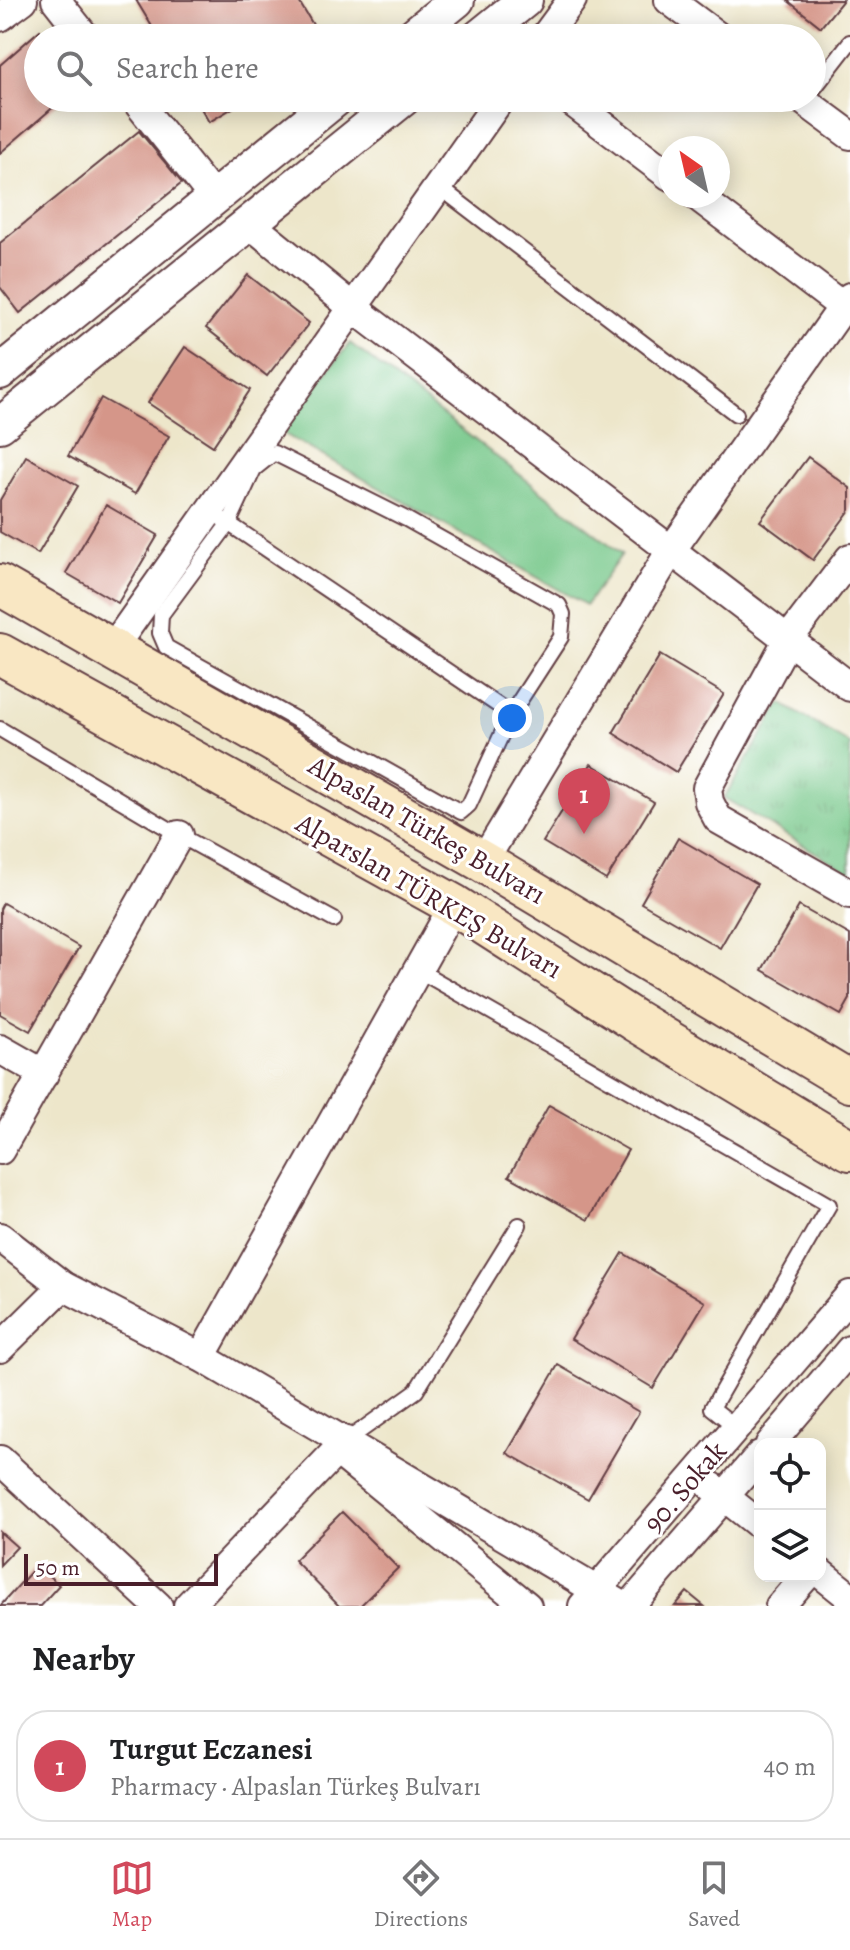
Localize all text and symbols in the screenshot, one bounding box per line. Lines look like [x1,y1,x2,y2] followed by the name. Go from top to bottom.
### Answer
[24,24,826,112] search box
[52,46,96,90] icon: search
[116,48,259,88] text: Search here
[658,136,730,208] north arrow
[492,698,532,738] your location
[301,746,553,913] street label: Alpaslan Türkeş Bulvarı
[558,768,610,834] pin: 1
[288,804,569,988] street label: Alparslan TÜRKEŞ Bulvarı
[635,1433,735,1541] street label: 90. Sokak
[754,1438,826,1582] map controls
[754,1438,826,1510] button: locate
[754,1510,826,1582] button: layers
[24,1550,218,1586] scale bar
[36,1553,80,1583] text: 50 m
[32,1635,135,1682] text: Nearby
[110,1729,313,1769] text: Turgut Eczanesi
[55,1749,65,1784] text: 1
[764,1749,816,1784] text: 40 m
[110,1769,481,1804] text: Pharmacy · Alpaslan Türkeş Bulvarı
[110,1856,154,1934] tab: Map
[374,1856,468,1934] tab: Directions
[688,1856,740,1934] tab: Saved

